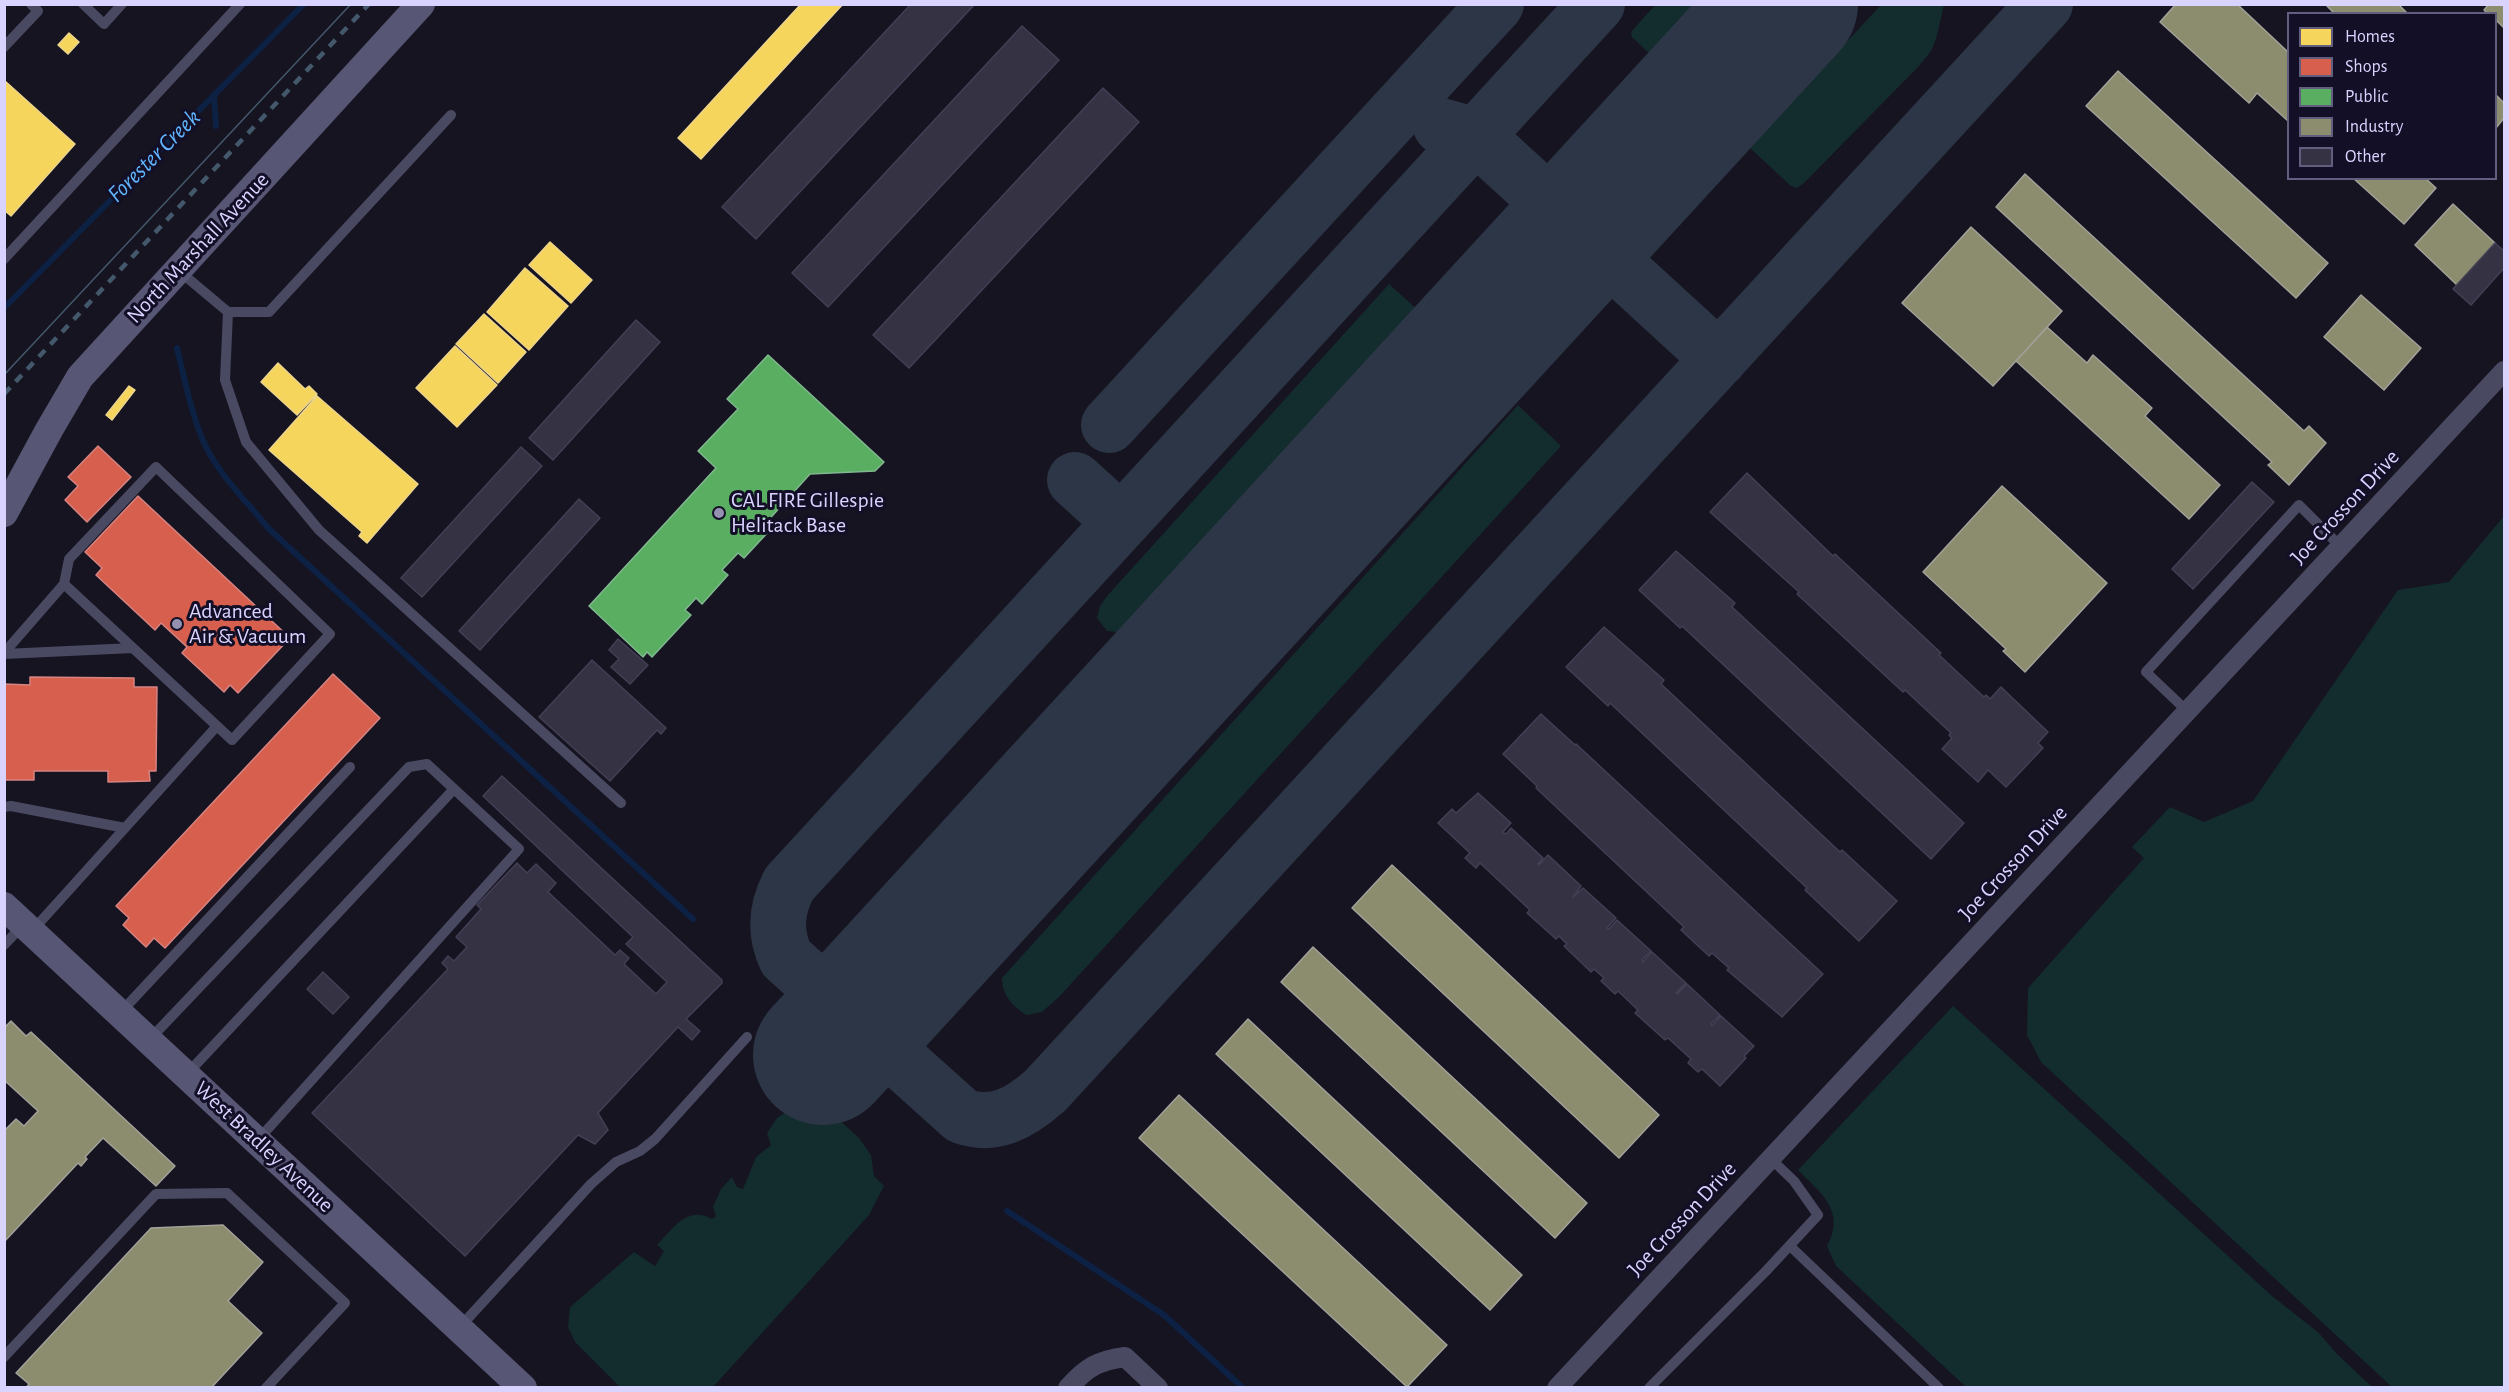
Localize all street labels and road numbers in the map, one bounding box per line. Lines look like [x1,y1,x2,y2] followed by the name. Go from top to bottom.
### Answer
[121,167,275,329] street label: North Marshall Avenue
[2285,444,2405,570] street label: Joe Crosson Drive
[1953,800,2073,926] street label: Joe Crosson Drive
[189,1076,339,1218] street label: West Bradley Avenue
[1622,1156,1742,1282] street label: Joe Crosson Drive

